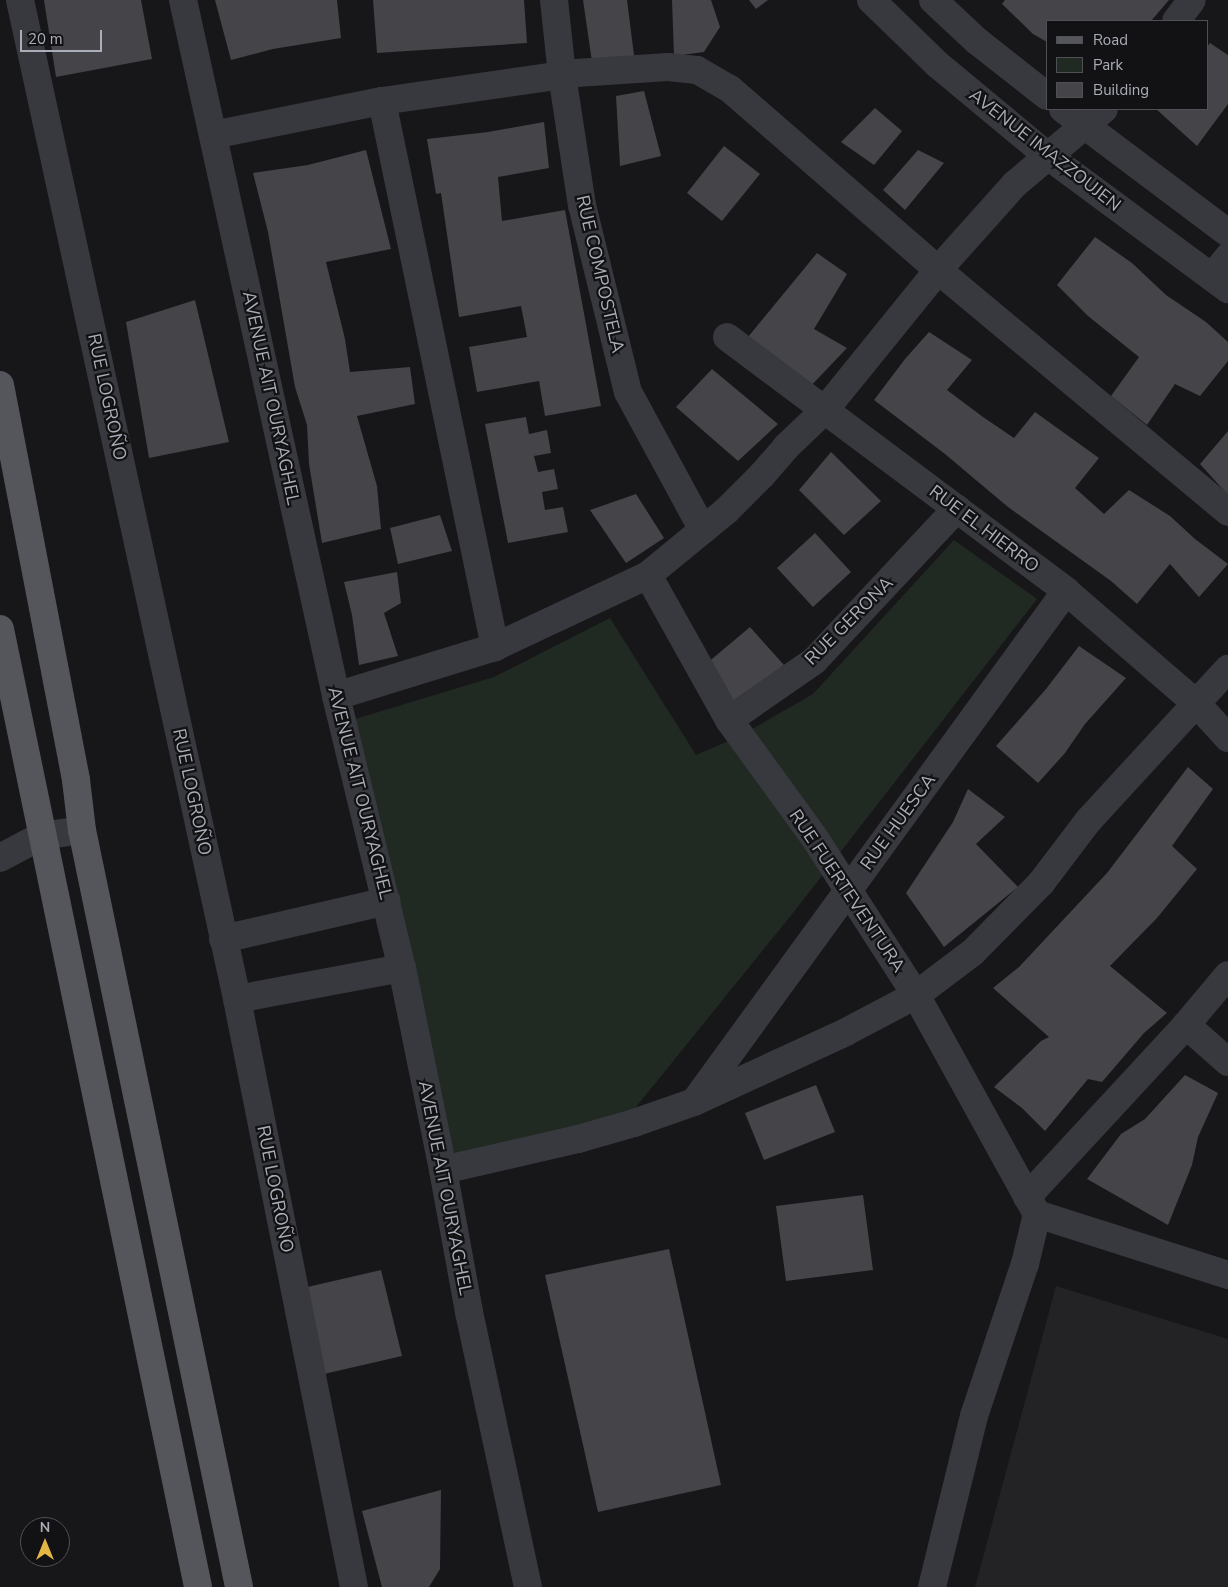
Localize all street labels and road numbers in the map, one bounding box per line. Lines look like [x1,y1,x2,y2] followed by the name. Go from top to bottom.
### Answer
[965,84,1125,216] street label: AVENUE IMAZZOUJEN
[571,193,629,355] street label: RUE COMPOSTELA
[238,289,304,507] street label: AVENUE AIT OURYAGHEL
[83,332,131,462] street label: RUE LOGROÑO
[925,481,1043,577] street label: RUE EL HIERRO
[800,572,898,670] street label: RUE GERONA
[323,685,397,901] street label: AVENUE AIT OURYAGHEL
[168,727,216,857] street label: RUE LOGROÑO
[856,770,940,874] street label: RUE HUESCA
[784,805,910,977] street label: RUE FUERTEVENTURA
[414,1079,476,1297] street label: AVENUE AIT OURYAGHEL
[252,1124,298,1254] street label: RUE LOGROÑO

